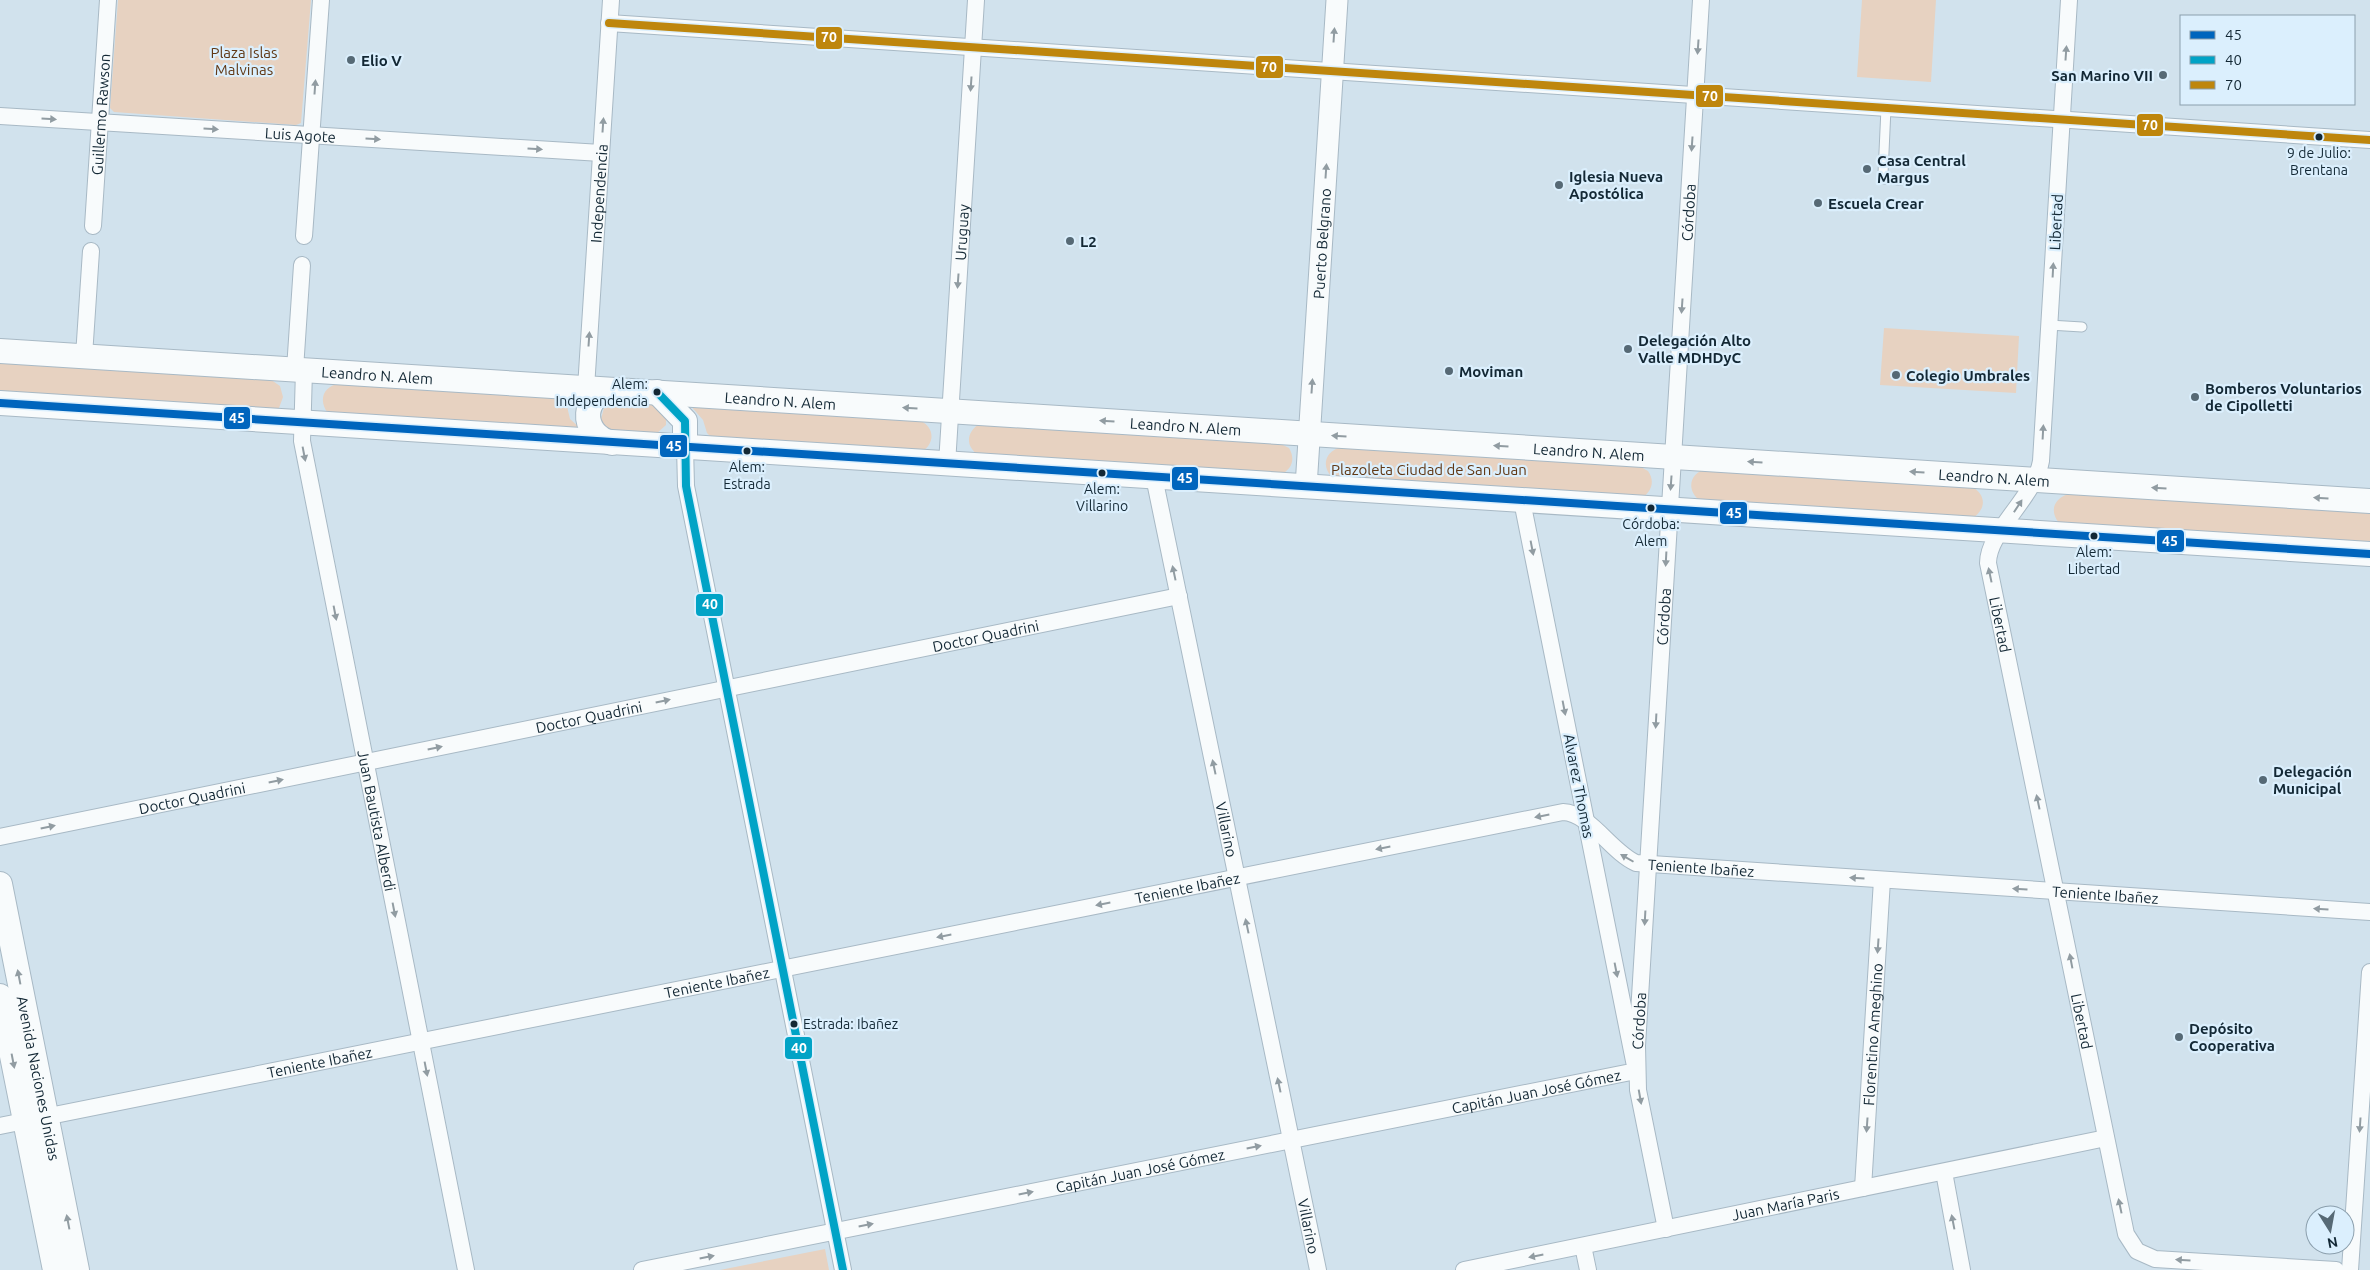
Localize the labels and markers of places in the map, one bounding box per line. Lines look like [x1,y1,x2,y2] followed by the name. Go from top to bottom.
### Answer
[361,52,402,69] place label: Elio V
[345,54,357,66] marker: Elio V
[2051,67,2153,84] place label: San Marino VII
[2157,69,2169,81] marker: San Marino VII
[2314,132,2324,142] marker: 9 de Julio: Brentana
[2287,145,2351,178] place label: 9 de Julio: Brentana
[1877,152,1966,186] place label: Casa Central Margus
[1861,163,1873,175] marker: Casa Central Margus
[1569,168,1663,202] place label: Iglesia Nueva Apostólica
[1553,179,1565,191] marker: Iglesia Nueva Apostólica
[1828,195,1925,212] place label: Escuela Crear
[1812,197,1824,209] marker: Escuela Crear
[1080,233,1097,250] place label: L2
[1064,235,1076,247] marker: L2
[1638,332,1751,366] place label: Delegación Alto Valle MDHDyC
[1622,343,1634,355] marker: Delegación Alto Valle MDHDyC
[1459,363,1523,380] place label: Moviman
[1443,365,1455,377] marker: Moviman
[1906,367,2030,384] place label: Colegio Umbrales
[1890,369,1902,381] marker: Colegio Umbrales
[556,376,648,409] place label: Alem: Independencia
[2205,380,2362,414] place label: Bomberos Voluntarios de Cipolletti
[652,387,662,397] marker: Alem: Independencia
[2189,391,2201,403] marker: Bomberos Voluntarios de Cipolletti
[742,446,752,456] marker: Alem: Estrada
[723,459,771,492] place label: Alem: Estrada
[1097,468,1107,478] marker: Alem: Villarino
[1076,481,1128,514] place label: Alem: Villarino
[1646,503,1656,513] marker: Córdoba: Alem
[1622,516,1680,549] place label: Córdoba: Alem
[2089,531,2099,541] marker: Alem: Libertad
[2068,544,2120,577] place label: Alem: Libertad
[2273,763,2352,797] place label: Delegación Municipal
[2257,774,2269,786] marker: Delegación Municipal
[803,1016,898,1032] place label: Estrada: Ibañez
[789,1019,799,1029] marker: Estrada: Ibañez
[2189,1020,2275,1054] place label: Depósito Cooperativa
[2173,1031,2185,1043] marker: Depósito Cooperativa

